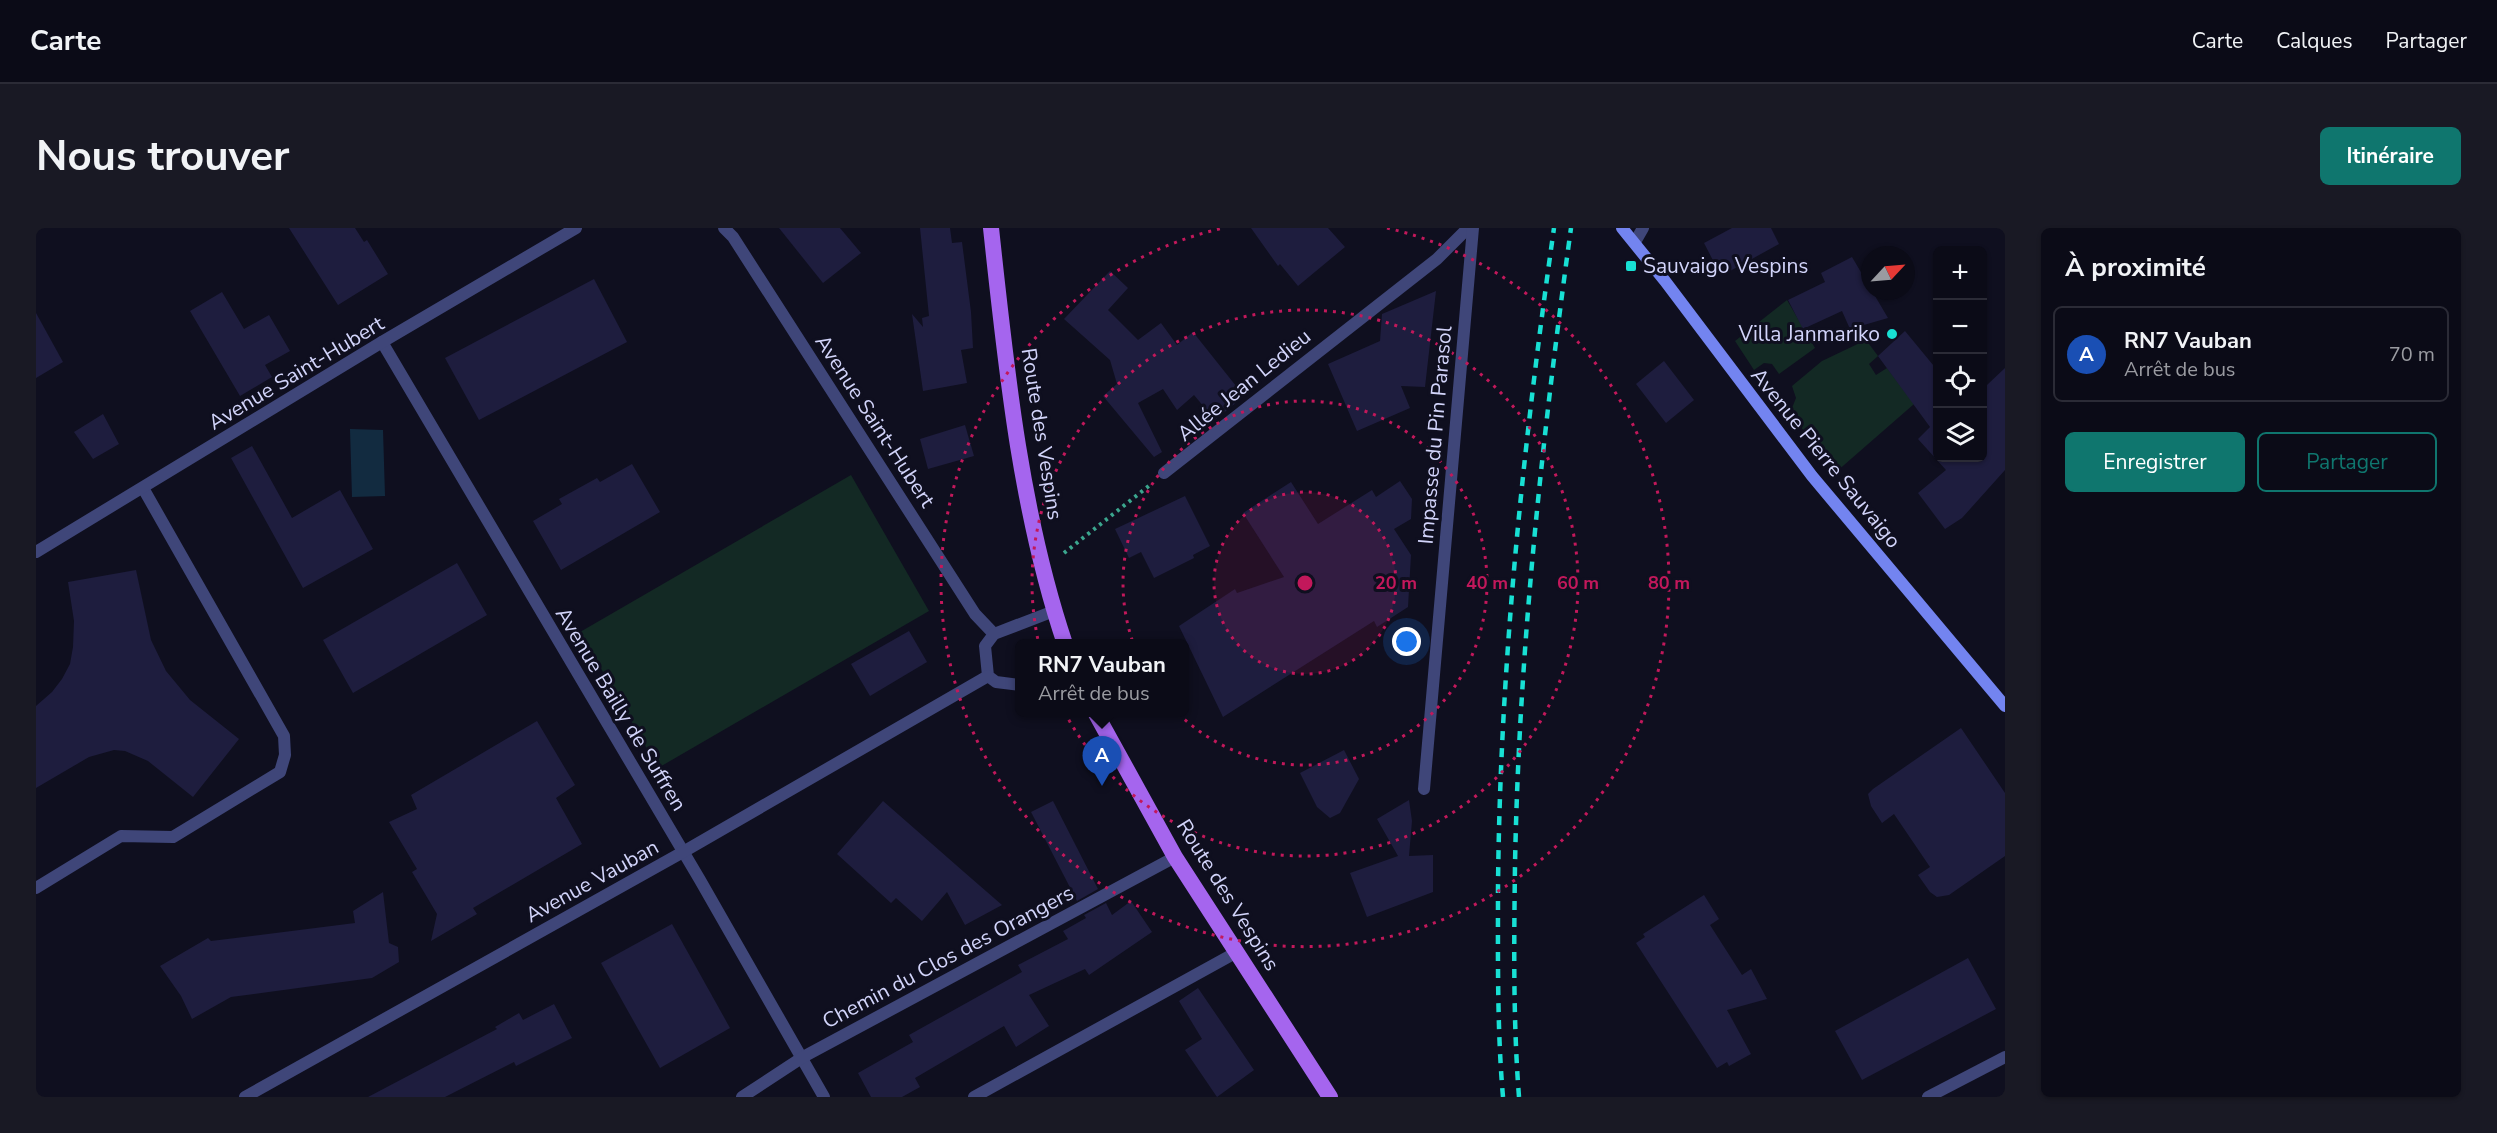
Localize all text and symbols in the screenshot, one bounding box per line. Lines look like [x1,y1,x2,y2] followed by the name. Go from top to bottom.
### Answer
[30,22,101,60] text: Carte
[2192,27,2243,55] text: Carte
[2276,27,2353,55] text: Calques
[2386,27,2467,55] text: Partager
[2320,127,2461,185] button: Itinéraire
[36,128,289,185] text: Nous trouver
[1861,246,1915,300] north arrow
[1933,246,1987,462] map controls
[1933,246,1987,300] button: +
[2065,250,2206,285] text: À proximité
[1643,252,1808,280] place label: Sauvaigo Vespins
[1624,259,1638,273] marker: Sauvaigo Vespins
[1933,300,1987,354] button: −
[203,309,390,437] street label: Avenue Saint-Hubert
[1737,320,1880,348] place label: Villa Janmariko
[1171,322,1317,448] street label: Allée Jean Ledieu
[1412,324,1459,545] street label: Impasse du Pin Parasol
[2124,326,2252,356] text: RN7 Vauban
[1885,327,1899,341] marker: Villa Janmariko
[809,329,942,513] street label: Avenue Saint-Hubert
[2079,341,2094,368] text: A
[2389,341,2435,368] text: 70 m
[1015,346,1069,522] street label: Route des Vespins
[1933,354,1987,408] button: locate
[2124,356,2235,383] text: Arrêt de bus
[1745,362,1907,554] street label: Avenue Pierre Sauvaigo
[1933,408,1987,462] button: layers
[2065,432,2245,492] button: Enregistrer
[2257,432,2437,492] button: Partager
[1375,571,1417,595] text: 20 m
[1466,571,1508,595] text: 40 m
[1557,571,1599,595] text: 60 m
[1648,571,1690,595] text: 80 m
[1295,573,1315,593] centre of rings
[549,602,693,816] street label: Avenue Bailly de Suffren
[1392,627,1421,656] your location
[1015,639,1189,717] popup
[1038,650,1166,680] text: RN7 Vauban
[1038,680,1150,707] text: Arrêt de bus
[1082,736,1122,786] pin: A
[1170,814,1286,976] street label: Route des Vespins
[520,833,664,929] street label: Avenue Vauban
[817,879,1079,1035] street label: Chemin du Clos des Orangers

